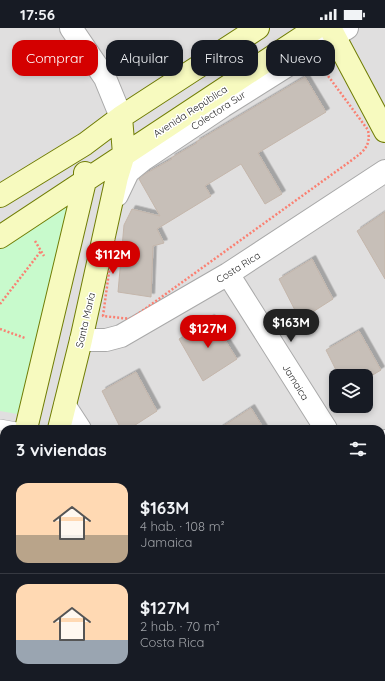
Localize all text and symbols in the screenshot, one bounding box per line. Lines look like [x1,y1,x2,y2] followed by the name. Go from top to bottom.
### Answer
[20,5,55,24] text: 17:56
[12,40,98,76] chip: Comprar
[106,40,183,76] chip: Alquilar
[191,40,258,76] chip: Filtros
[266,40,335,76] chip: Nuevo
[151,83,230,140] street label: Avenida República
[188,88,248,133] street label: Colectora Sur
[85,241,141,275] pin: $112M
[95,246,131,262] text: $112M
[214,249,263,286] street label: Costa Rica
[73,291,98,349] street label: Santa María
[263,309,319,343] pin: $163M
[272,314,310,330] text: $163M
[180,315,236,349] pin: $127M
[189,320,227,336] text: $127M
[279,362,312,403] street label: Jamaica
[329,369,373,413] map controls
[329,369,373,413] button: layers
[347,438,369,460] icon: filters
[16,439,107,460] text: 3 viviendas
[140,497,189,518] text: $163M
[48,499,96,547] icon: home
[140,518,225,534] text: 4 hab. · 108 m²
[140,534,192,550] text: Jamaica
[140,597,190,618] text: $127M
[48,600,96,648] icon: home
[140,618,220,634] text: 2 hab. · 70 m²
[140,634,204,650] text: Costa Rica

